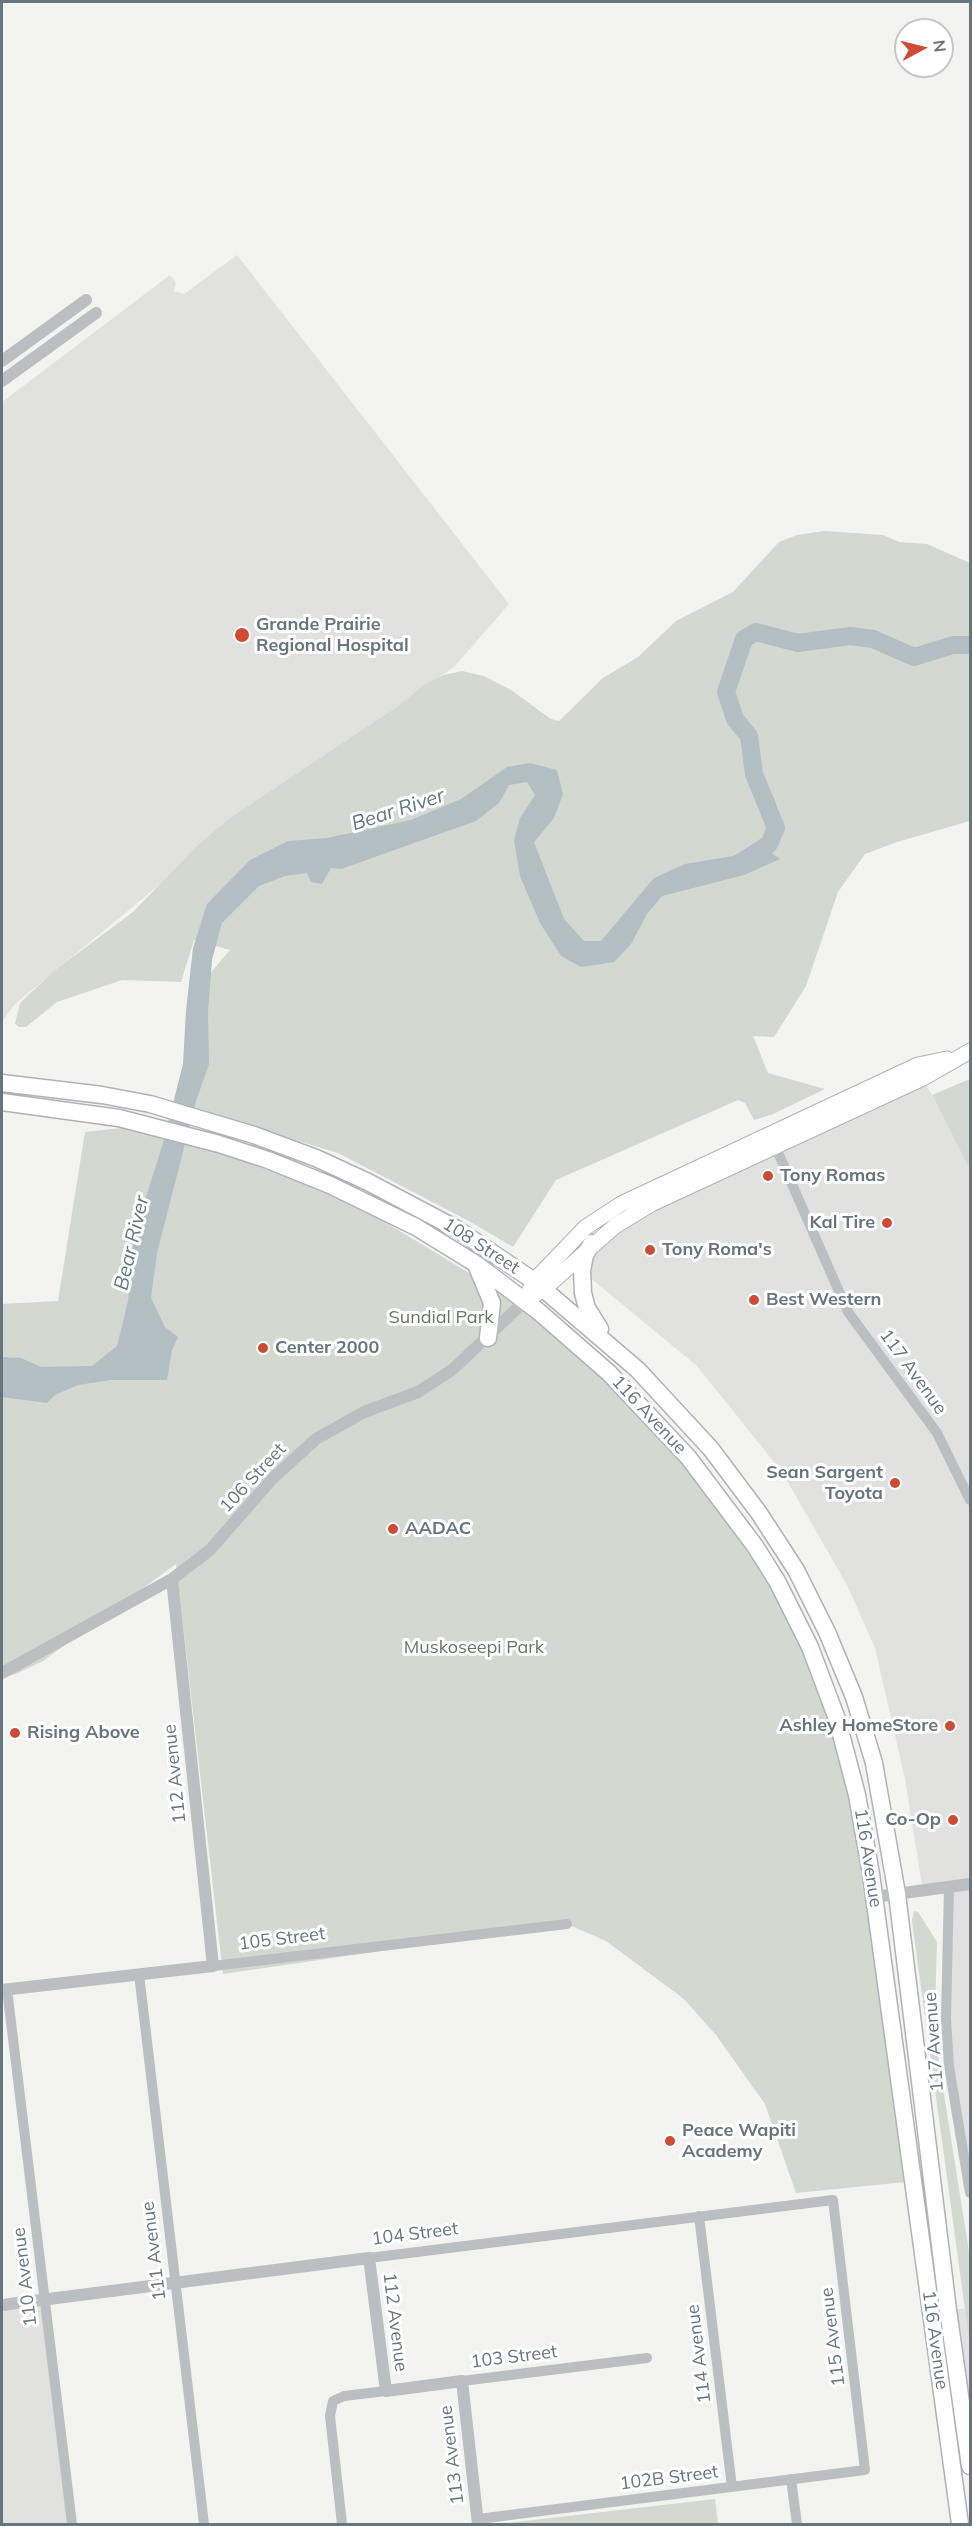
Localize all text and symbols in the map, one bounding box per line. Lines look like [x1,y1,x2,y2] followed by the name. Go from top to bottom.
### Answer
[894,18,954,78] north arrow
[929,39,951,53] text: N
[256,614,409,656] place label: Grande Prairie Regional Hospital
[233,626,251,644] marker: Grande Prairie Regional Hospital
[349,784,447,836] water label: Bear River
[780,1165,885,1187] place label: Tony Romas
[761,1169,775,1183] marker: Tony Romas
[109,1193,155,1293] water label: Bear River
[810,1212,875,1234] place label: Kal Tire
[439,1213,523,1279] street label: 108 Street
[880,1216,894,1230] marker: Kal Tire
[662,1239,772,1261] place label: Tony Roma's
[643,1243,657,1257] marker: Tony Roma's
[766,1289,881,1311] place label: Best Western
[747,1293,761,1307] marker: Best Western
[389,1307,493,1329] park label: Sundial Park
[875,1325,951,1419] street label: 117 Avenue
[275,1337,379,1359] place label: Center 2000
[256,1341,270,1355] marker: Center 2000
[607,1371,691,1459] street label: 116 Avenue
[215,1439,291,1517] street label: 106 Street
[766,1462,883,1504] place label: Sean Sargent Toyota
[888,1476,902,1490] marker: Sean Sargent Toyota
[405,1518,471,1540] place label: AADAC
[386,1522,400,1536] marker: AADAC
[404,1637,544,1659] park label: Muskoseepi Park
[779,1715,938,1737] place label: Ashley HomeStore
[943,1719,957,1733] marker: Ashley HomeStore
[27,1722,140,1744] place label: Rising Above
[159,1723,191,1825] street label: 112 Avenue
[8,1726,22,1740] marker: Rising Above
[850,1807,886,1909] street label: 116 Avenue
[885,1809,941,1831] place label: Co-Op
[946,1813,960,1827] marker: Co-Op
[238,1923,326,1955] street label: 105 Street
[920,1991,948,2093] street label: 117 Avenue
[682,2120,796,2162] place label: Peace Wapiti Academy
[663,2134,677,2148] marker: Peace Wapiti Academy
[137,2200,171,2302] street label: 111 Avenue
[371,2218,459,2250] street label: 104 Street
[8,2226,42,2328] street label: 110 Avenue
[378,2271,412,2373] street label: 112 Avenue
[816,2286,850,2388] street label: 115 Avenue
[917,2289,953,2391] street label: 116 Avenue
[682,2303,716,2405] street label: 114 Avenue
[470,2341,558,2373] street label: 103 Street
[435,2404,469,2506] street label: 113 Avenue
[618,2461,720,2495] street label: 102B Street

